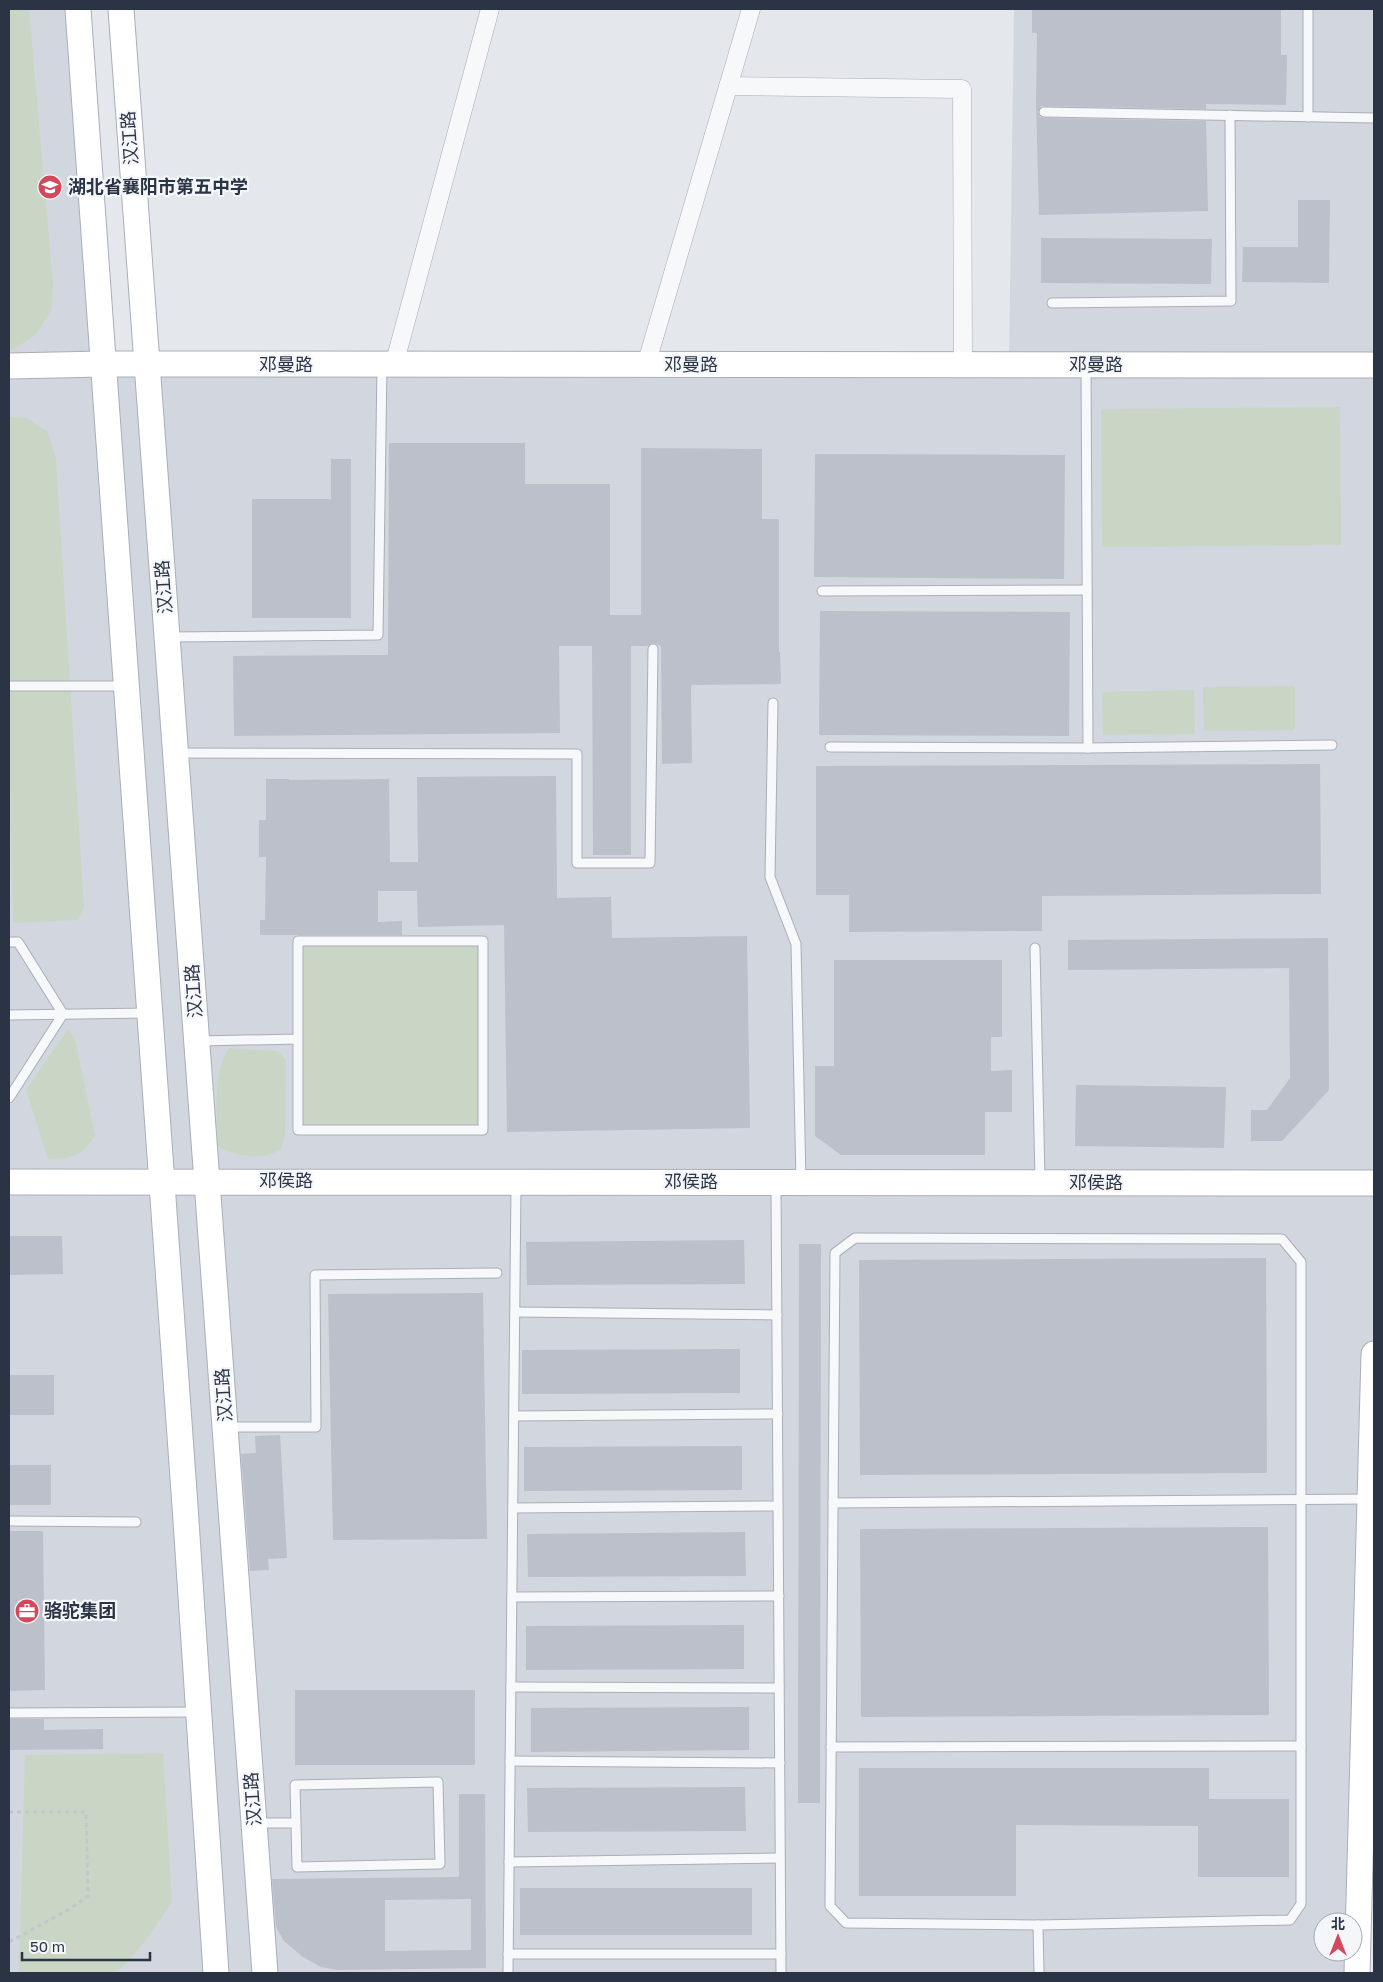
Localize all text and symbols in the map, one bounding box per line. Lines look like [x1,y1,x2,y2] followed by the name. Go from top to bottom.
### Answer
[116,110,142,166] street label: 汉江路
[37,174,63,200] school or university icon: 湖北省襄阳市第五中学
[68,175,248,197] place label: 湖北省襄阳市第五中学
[259,353,313,375] street label: 邓曼路
[664,353,718,375] street label: 邓曼路
[1069,353,1123,375] street label: 邓曼路
[150,559,176,615] street label: 汉江路
[180,963,206,1019] street label: 汉江路
[259,1169,313,1191] street label: 邓侯路
[664,1170,718,1192] street label: 邓侯路
[1069,1171,1123,1193] street label: 邓侯路
[210,1367,236,1423] street label: 汉江路
[14,1598,40,1624] office icon: 骆驼集团
[44,1599,116,1621] place label: 骆驼集团
[239,1771,265,1827] street label: 汉江路
[1313,1912,1363,1962] north arrow
[1331,1915,1345,1932] text: 北
[22,1930,150,1962] scale bar
[30,1937,65,1955] text: 50 m

